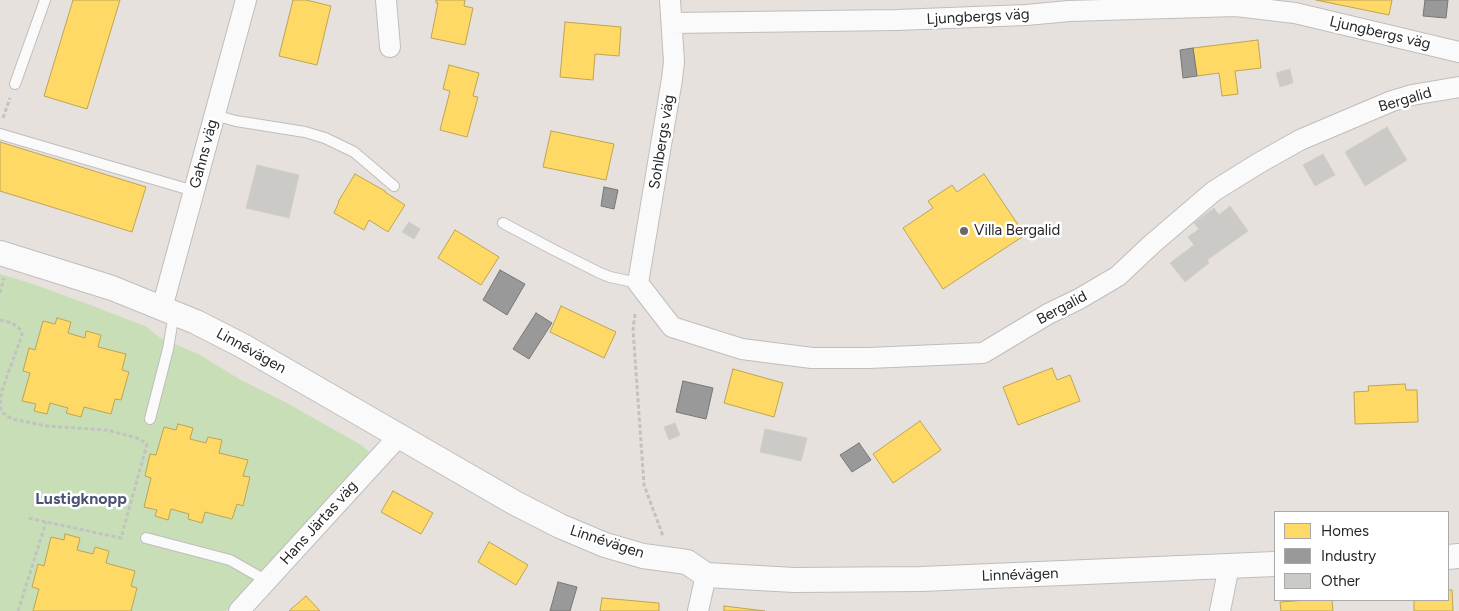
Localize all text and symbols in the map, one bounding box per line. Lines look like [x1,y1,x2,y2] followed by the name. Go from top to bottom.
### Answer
[926,5,1030,29] street label: Ljungbergs väg
[1328,13,1432,53] street label: Ljungbergs väg
[1376,84,1434,116] street label: Bergalid
[646,93,678,191] street label: Sohlbergs väg
[186,118,222,190] street label: Gahns väg
[974,222,1060,240] place label: Villa Bergalid
[958,225,970,237] marker: Villa Bergalid
[1034,287,1090,329] street label: Bergalid
[213,325,289,377] street label: Linnévägen
[277,477,361,569] street label: Hans Järtas väg
[35,489,127,509] district label: Lustigknopp
[1274,511,1449,601] legend
[568,522,646,562] street label: Linnévägen
[1321,522,1369,540] text: Homes
[1321,547,1376,565] text: Industry
[981,565,1059,585] street label: Linnévägen
[1321,572,1360,590] text: Other

